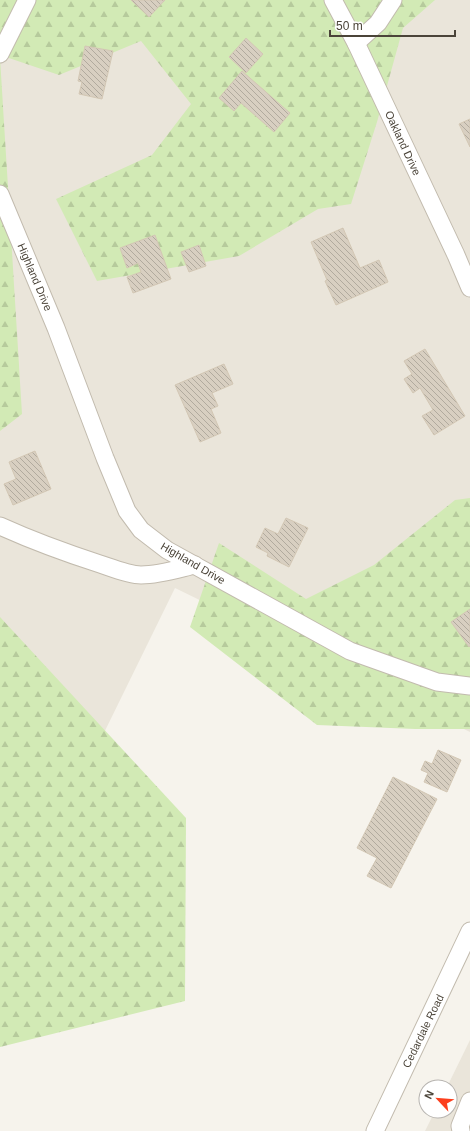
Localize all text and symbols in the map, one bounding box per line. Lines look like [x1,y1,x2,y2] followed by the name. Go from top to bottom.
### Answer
[330,12,455,38] scale bar
[336,19,363,33] text: 50 m
[383,109,423,177] street label: Oakland Drive
[15,241,55,313] street label: Highland Drive
[159,540,227,586] street label: Highland Drive
[400,992,446,1070] street label: Cedardale Road
[418,1079,458,1119] north arrow
[422,1088,436,1101] text: N

